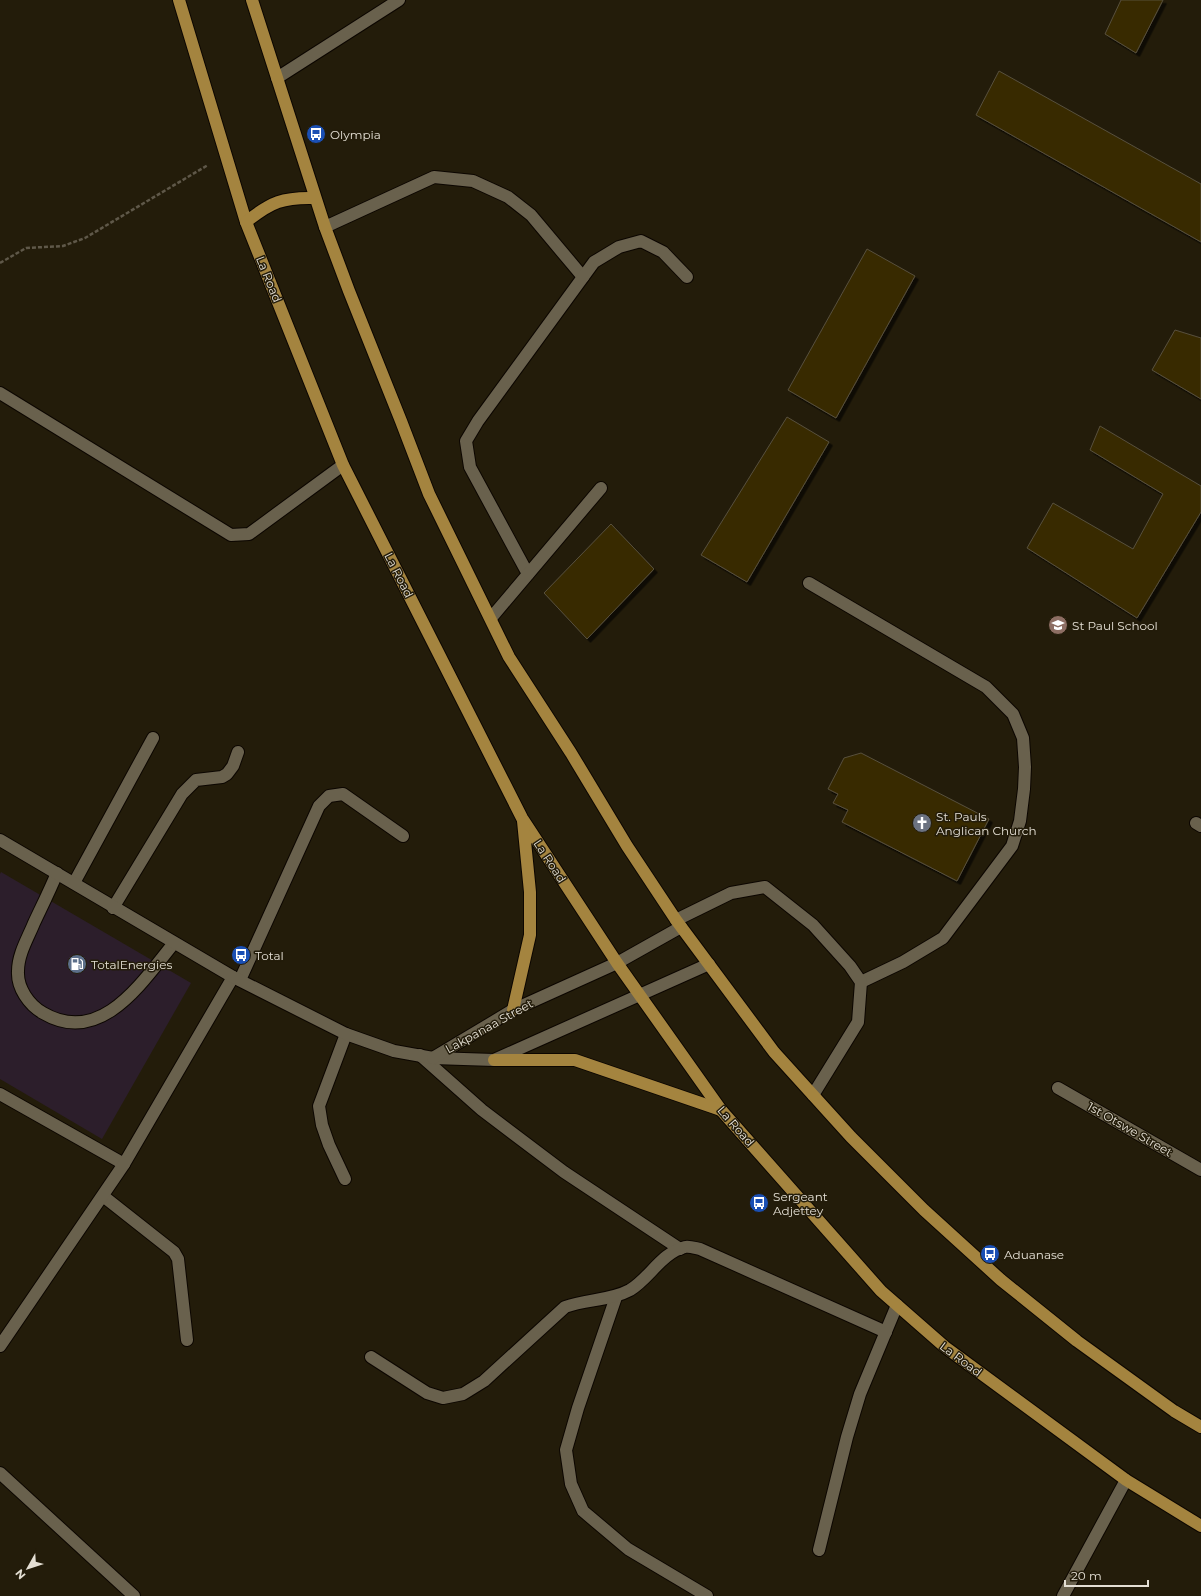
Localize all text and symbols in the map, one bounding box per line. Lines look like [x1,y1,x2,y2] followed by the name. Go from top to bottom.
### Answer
[305,123,327,145] bus stop icon: Olympia
[330,127,381,142] place label: Olympia
[253,254,285,304] street label: La Road
[381,550,417,600] street label: La Road
[1047,614,1069,636] school or university icon: St Paul School
[1072,618,1158,633] place label: St Paul School
[936,809,1037,838] place label: St. Pauls Anglican Church
[911,812,933,834] church icon: St. Pauls Anglican Church
[530,837,570,885] street label: La Road
[230,944,252,966] bus stop icon: Total
[255,948,284,963] place label: Total
[66,953,88,975] fuel station icon: TotalEnergies
[91,957,172,972] place label: TotalEnergies
[442,996,536,1056] street label: Lakpanaa Street
[1085,1099,1175,1160] street label: 1st Otswe Street
[714,1103,758,1149] street label: La Road
[773,1189,828,1218] place label: Sergeant Adjettey
[748,1192,770,1214] bus stop icon: Sergeant Adjettey
[979,1243,1001,1265] bus stop icon: Aduanase
[1004,1247,1064,1262] place label: Aduanase
[937,1338,985,1380] street label: La Road
[8,1548,48,1588] north arrow
[1065,1562,1148,1588] scale bar
[12,1566,28,1582] text: N
[1071,1568,1102,1583] text: 20 m

